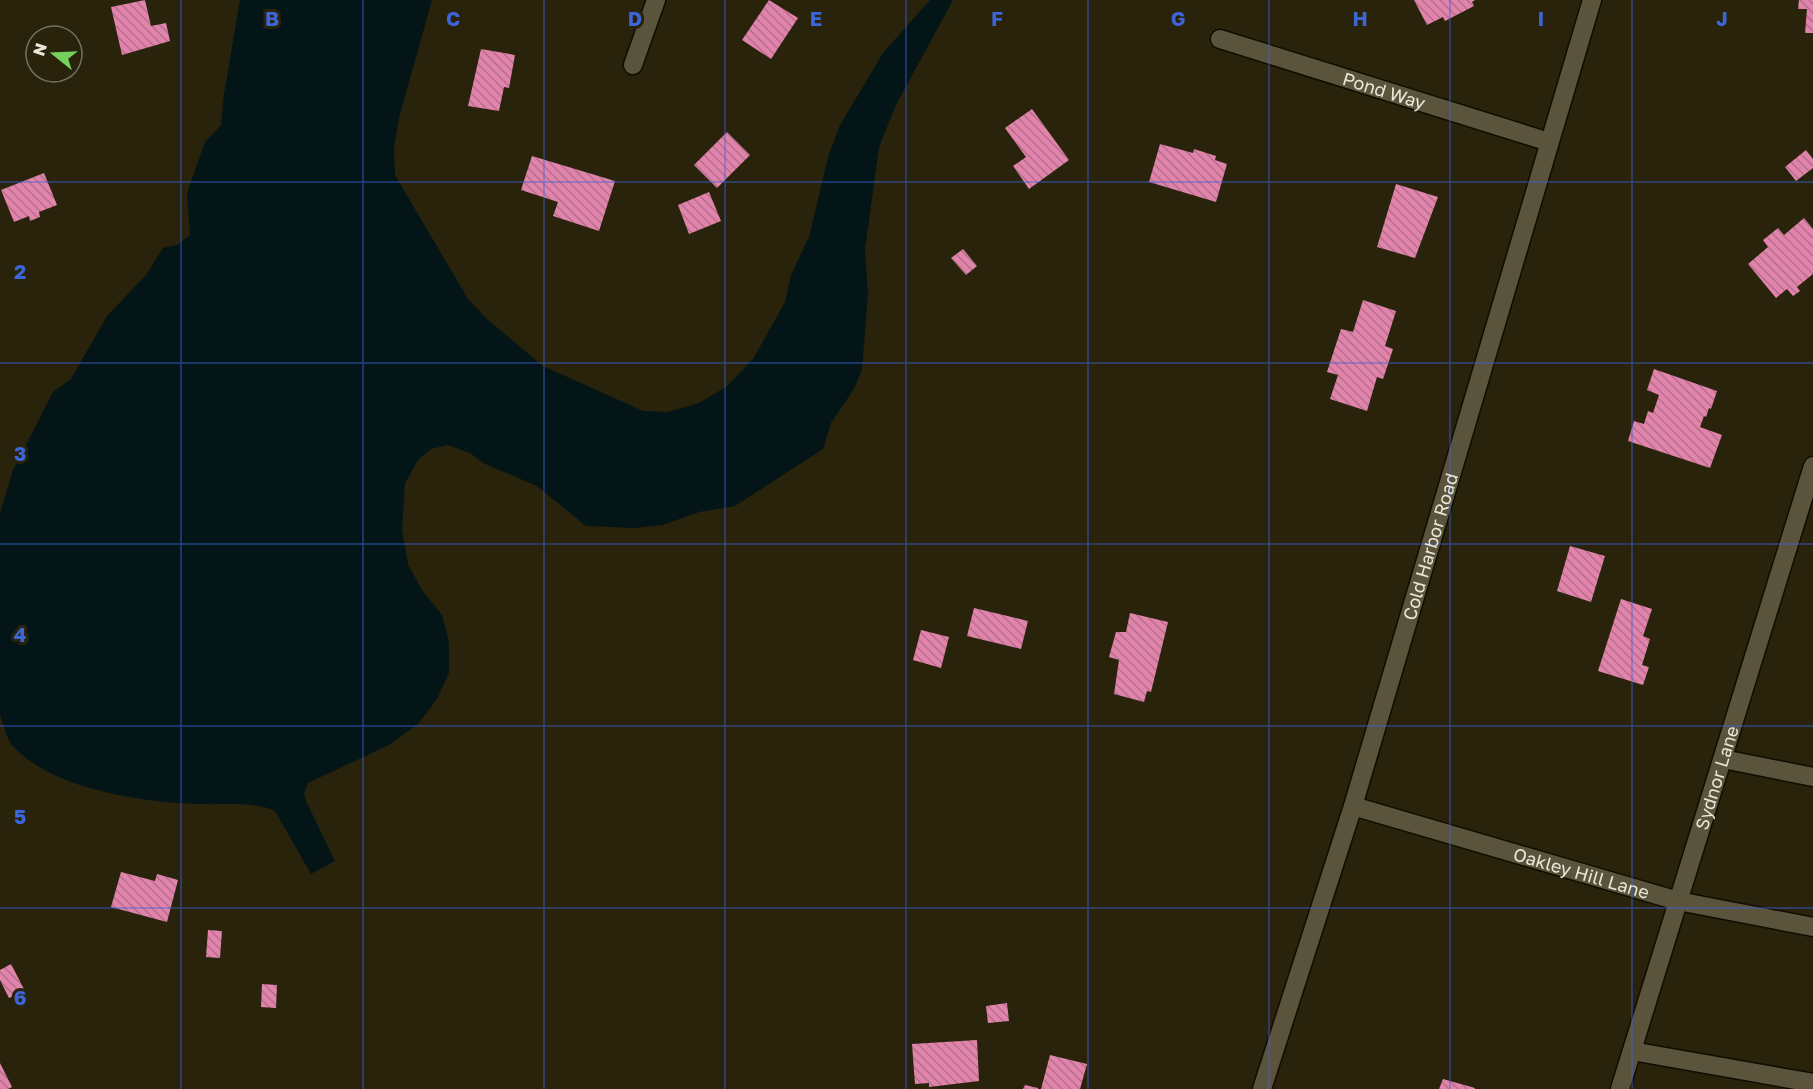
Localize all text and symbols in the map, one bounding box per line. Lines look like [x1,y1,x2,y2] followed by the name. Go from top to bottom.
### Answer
[265,6,279,30] text: B
[446,6,460,30] text: C
[628,6,642,30] text: D
[810,6,822,30] text: E
[991,6,1003,30] text: F
[1171,6,1185,30] text: G
[1352,6,1368,30] text: H
[1538,6,1544,30] text: I
[1716,6,1728,30] text: J
[24,24,84,84] north arrow
[28,40,51,58] text: N
[1340,67,1428,114] street label: Pond Way
[14,259,26,283] text: 2
[14,441,26,465] text: 3
[1398,470,1462,623] street label: Cold Harbor Road
[14,622,26,646] text: 4
[1690,723,1743,832] street label: Sydnor Lane
[14,804,26,828] text: 5
[1511,842,1652,903] street label: Oakley Hill Lane
[14,985,26,1009] text: 6

